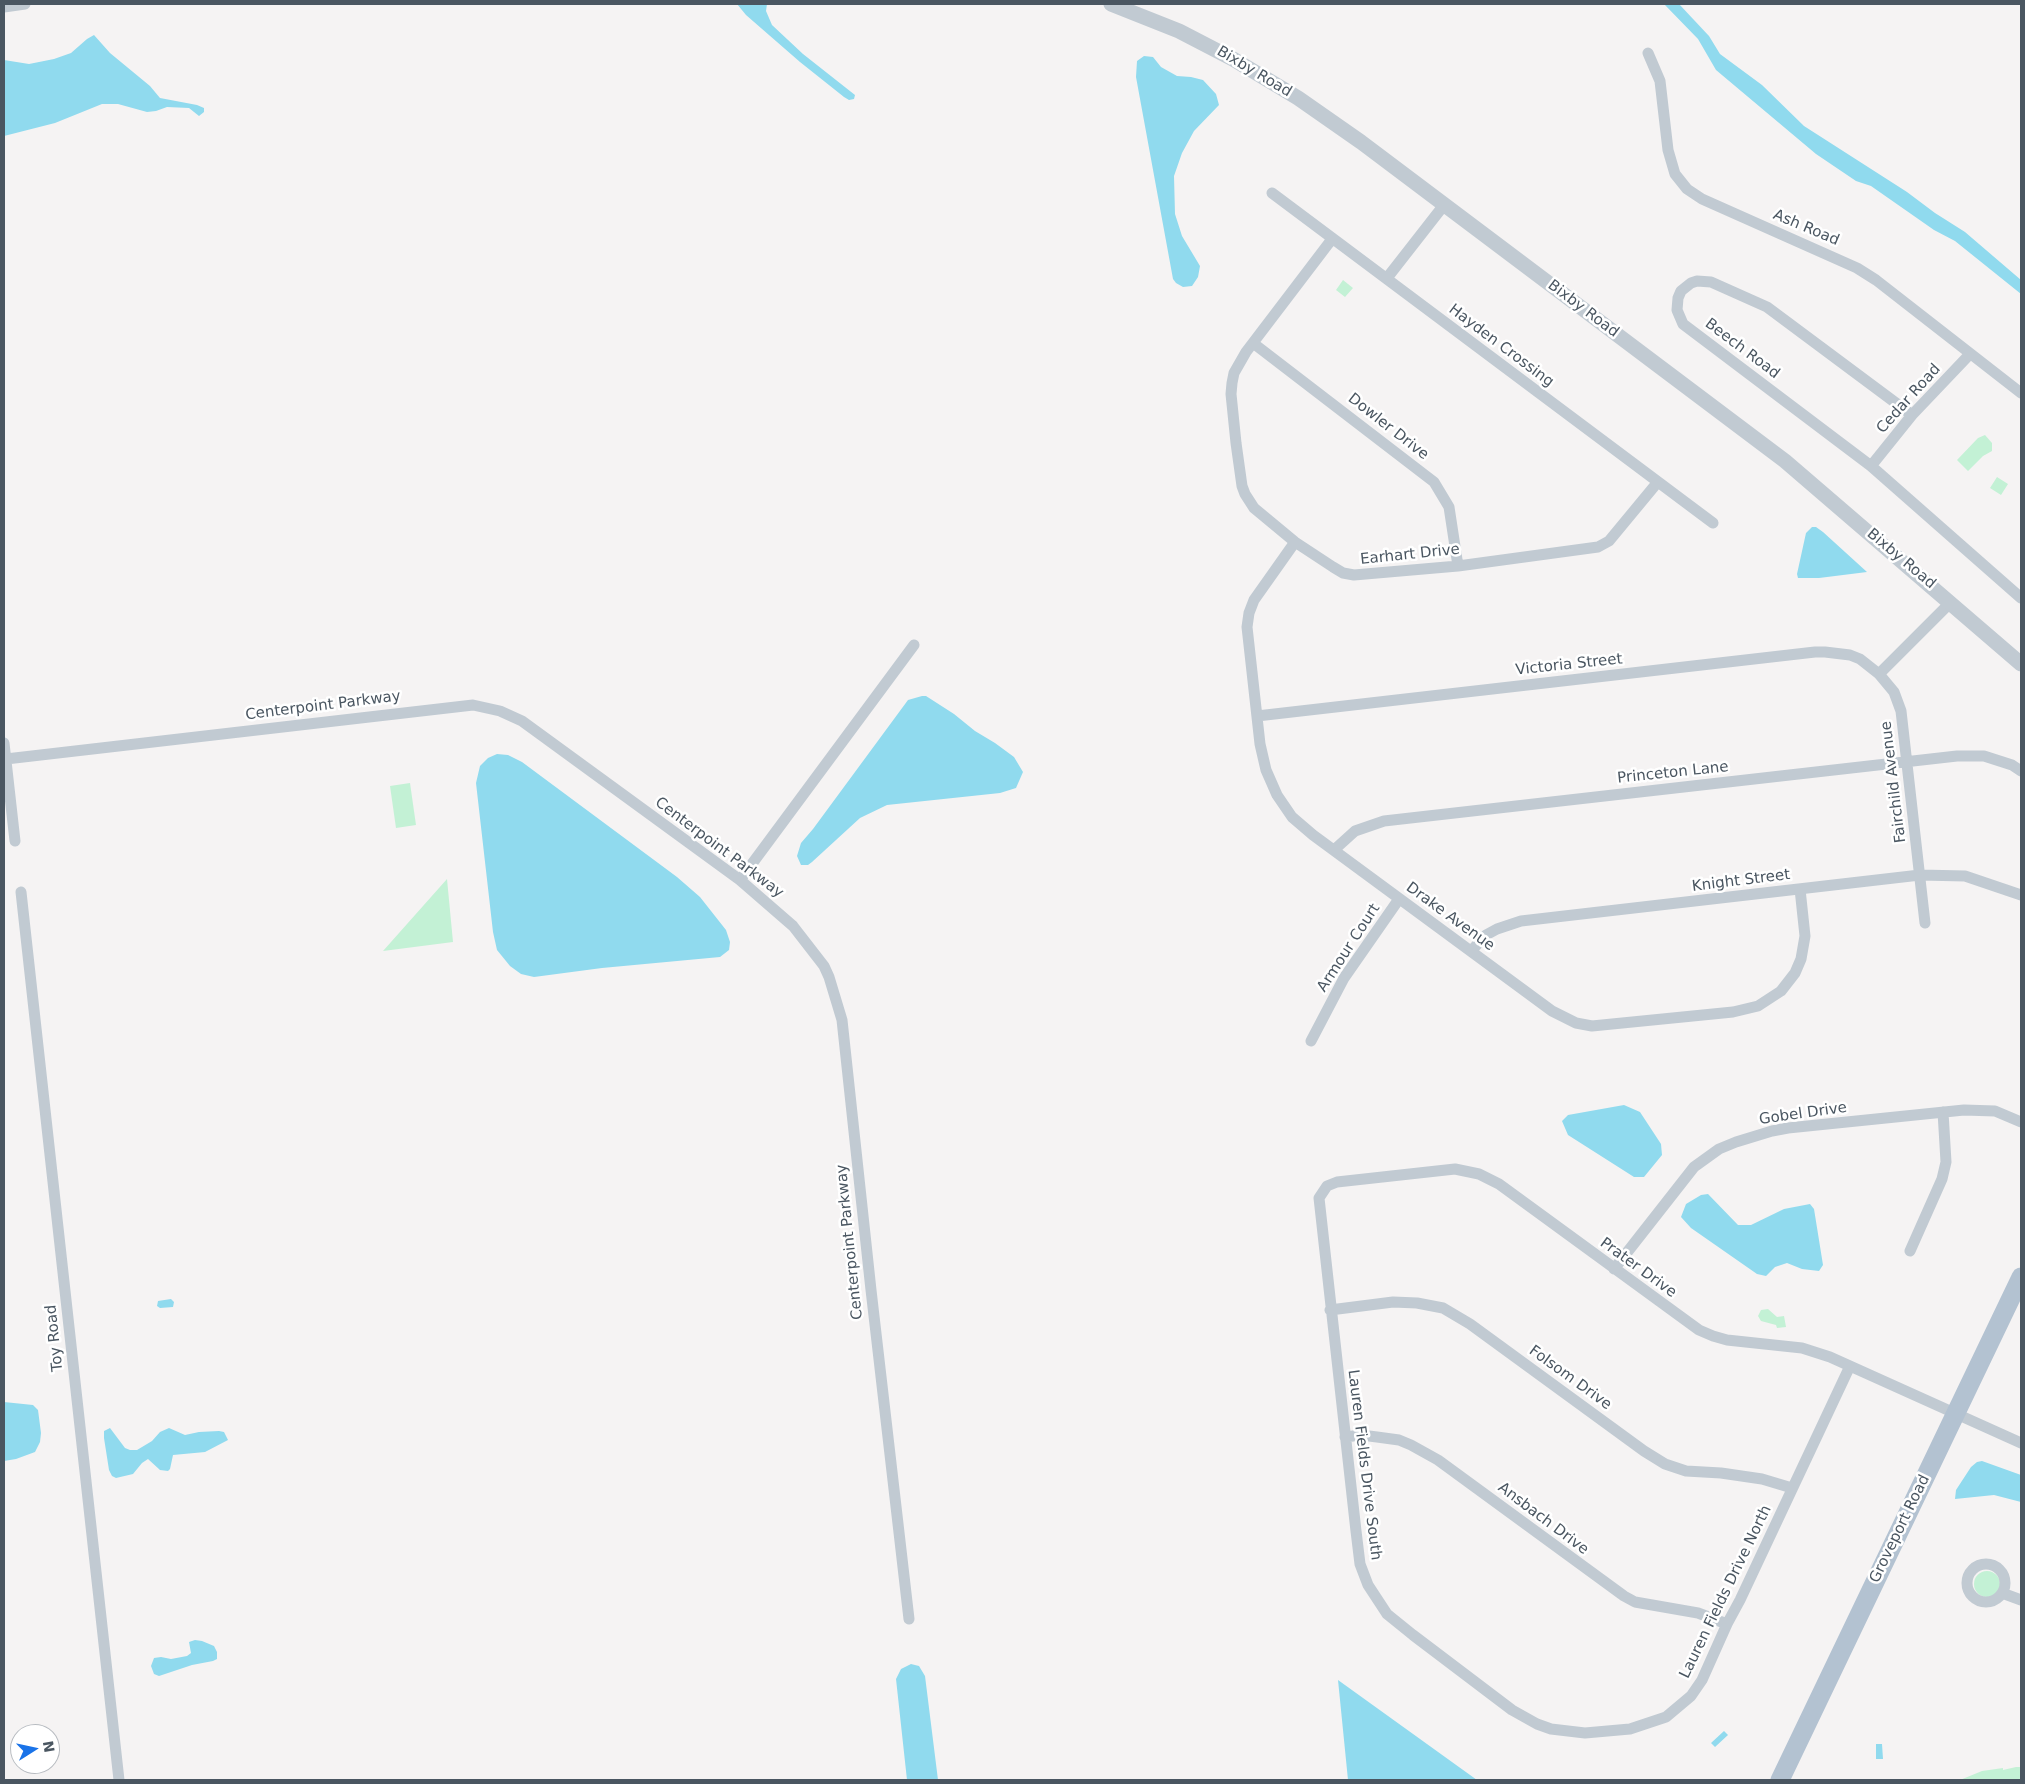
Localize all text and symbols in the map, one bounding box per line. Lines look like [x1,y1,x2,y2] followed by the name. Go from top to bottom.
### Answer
[1213,43,1295,101] street label: Bixby Road
[1770,206,1842,250] street label: Ash Road
[1544,276,1622,342] street label: Bixby Road
[1445,301,1557,391] street label: Hayden Crossing
[1701,315,1783,383] street label: Beech Road
[1873,361,1945,437] street label: Cedar Road
[1344,390,1432,464] street label: Dowler Drive
[1863,525,1939,593] street label: Bixby Road
[1359,541,1461,569] street label: Earhart Drive
[1515,650,1623,680] street label: Victoria Street
[244,688,402,724] street label: Centerpoint Parkway
[1878,720,1910,844] street label: Fairchild Avenue
[1617,758,1729,788] street label: Princeton Lane
[651,794,787,902] street label: Centerpoint Parkway
[1691,866,1791,896] street label: Knight Street
[1402,879,1498,955] street label: Drake Avenue
[1314,900,1384,996] street label: Armour Court
[1758,1099,1848,1129] street label: Gobel Drive
[833,1163,867,1321] street label: Centerpoint Parkway
[1596,1234,1680,1302] street label: Prater Drive
[43,1304,67,1372] street label: Toy Road
[1525,1342,1615,1414] street label: Folsom Drive
[1343,1369,1385,1561] street label: Lauren Fields Drive South
[1866,1472,1934,1586] street label: Groveport Road
[1494,1479,1592,1559] street label: Ansbach Drive
[1676,1503,1776,1681] street label: Lauren Fields Drive North
[10,1724,60,1774] north arrow
[40,1739,58,1754] text: N

